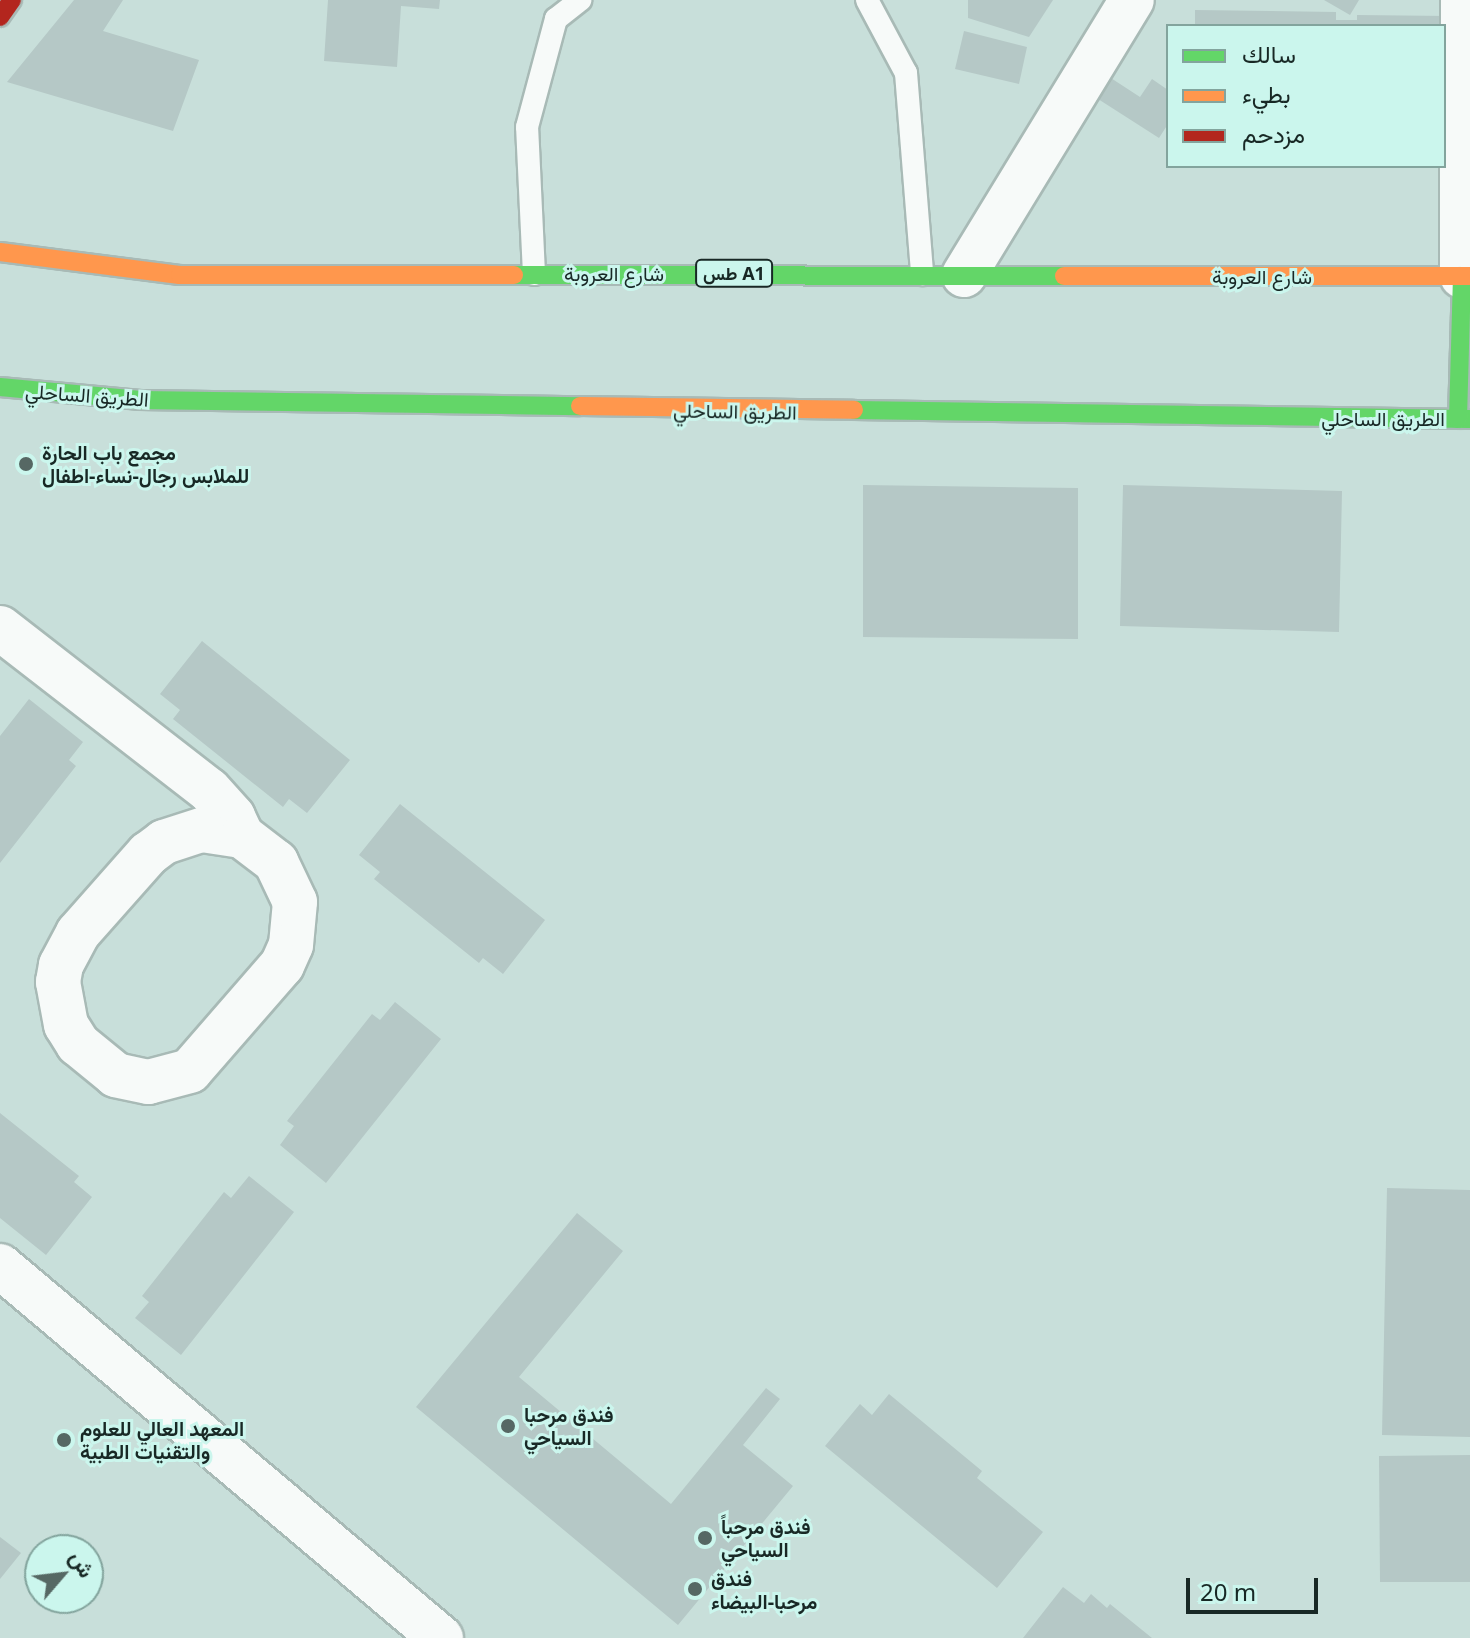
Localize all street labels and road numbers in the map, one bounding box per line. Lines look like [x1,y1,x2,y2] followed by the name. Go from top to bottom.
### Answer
[694,259,774,287] road number: طس A1
[564,261,664,285] street label: شارع العروبة
[1212,264,1312,288] street label: شارع العروبة
[24,379,150,411] street label: الطريق الساحلي
[673,398,797,424] street label: الطريق الساحلي
[1321,406,1445,430] street label: الطريق الساحلي

